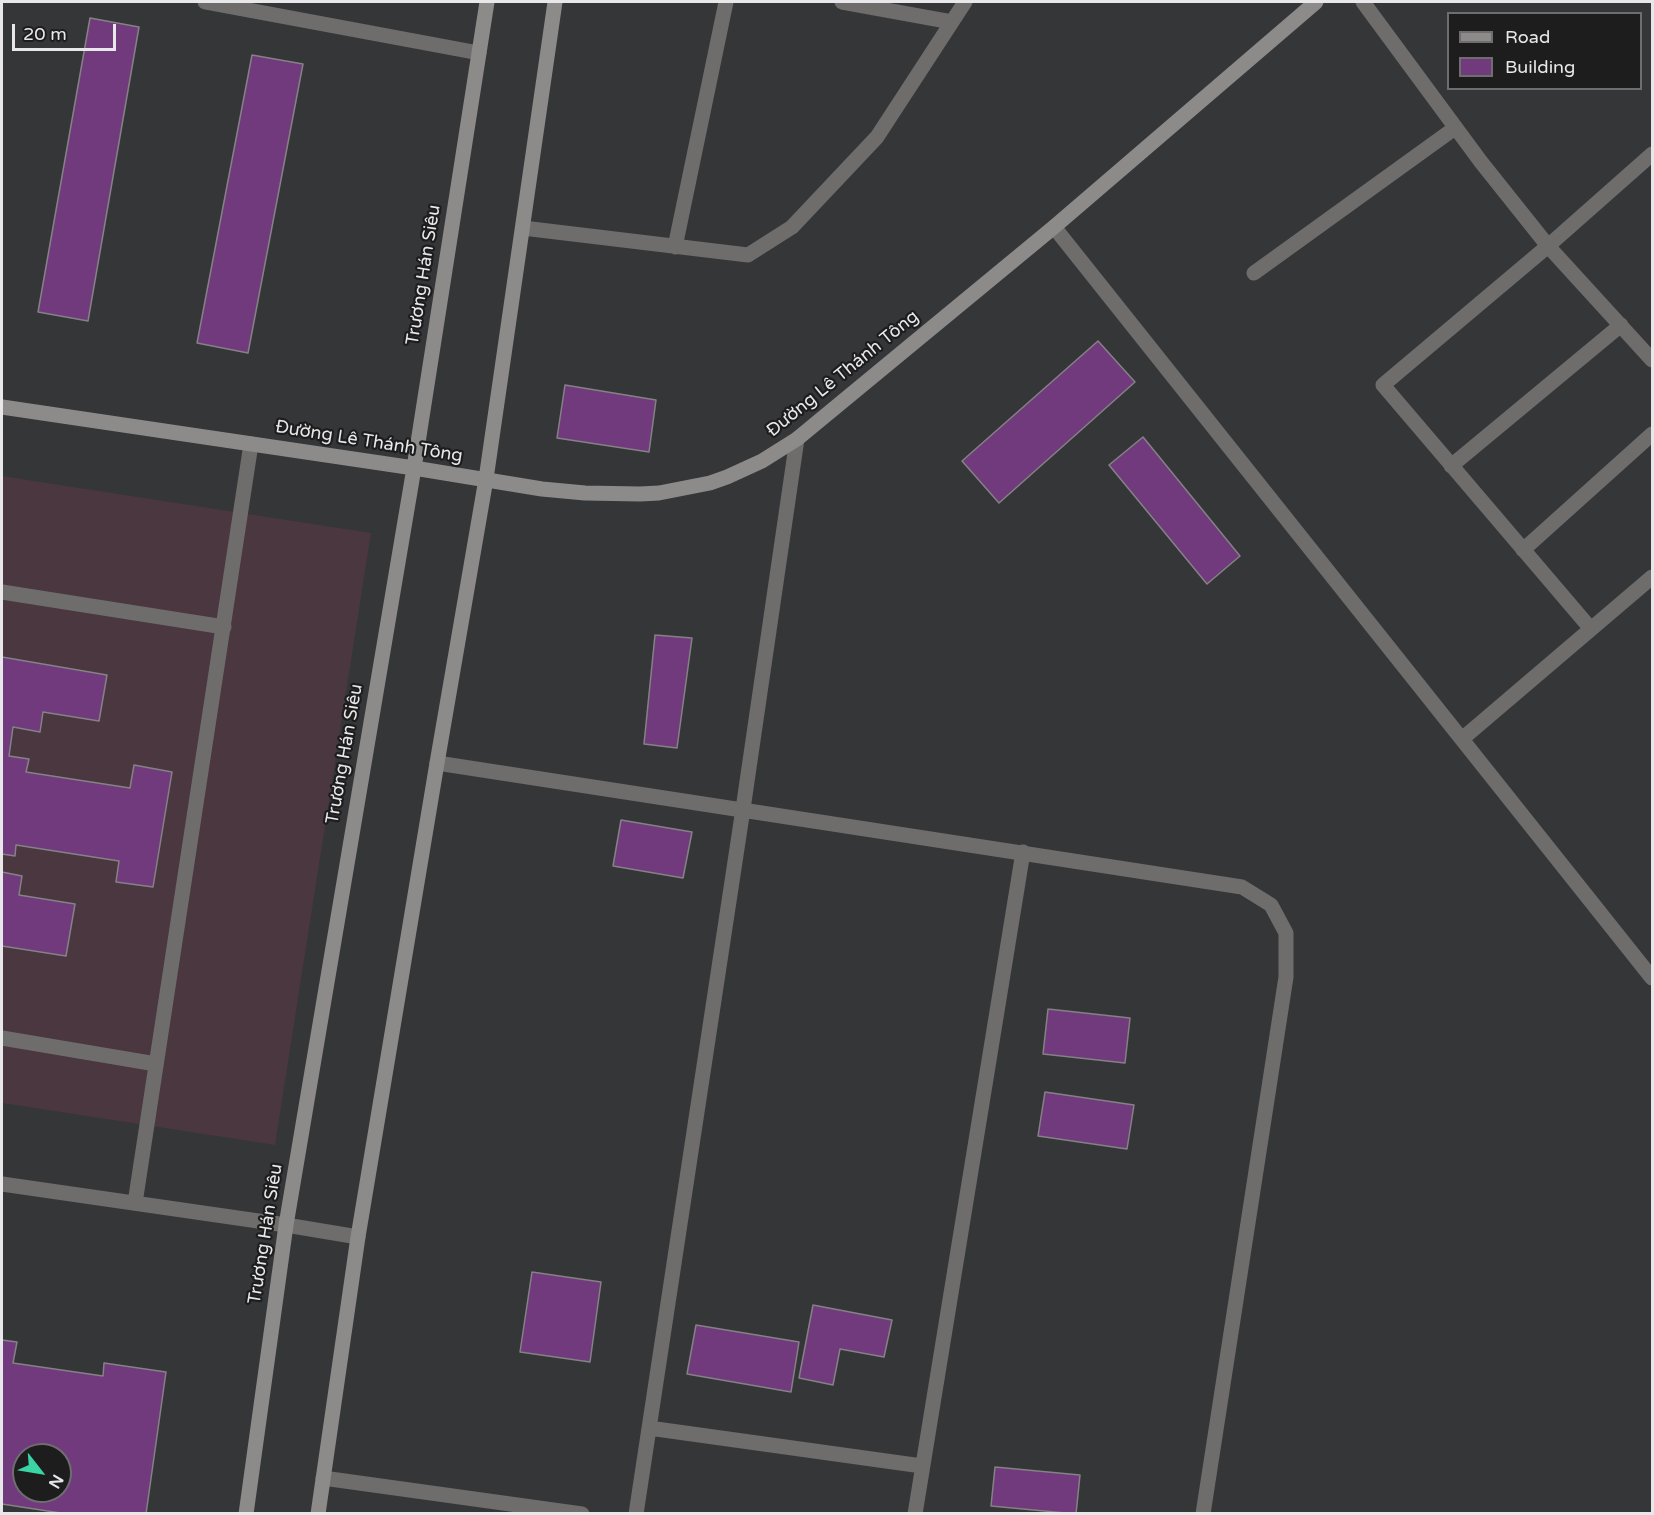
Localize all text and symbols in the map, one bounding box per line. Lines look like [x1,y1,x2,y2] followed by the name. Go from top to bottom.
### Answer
[15,12,118,50] scale bar
[1447,12,1642,90] legend
[23,23,67,45] text: 20 m
[1505,26,1550,48] text: Road
[1505,56,1575,78] text: Building
[402,203,446,347] street label: Trương Hán Siêu
[763,306,923,442] street label: Đường Lê Thánh Tông
[274,417,464,467] street label: Đường Lê Thánh Tông
[322,682,368,826] street label: Trương Hán Siêu
[244,1162,288,1306] street label: Trương Hán Siêu
[12,1443,72,1503] north arrow
[44,1471,68,1492] text: N

